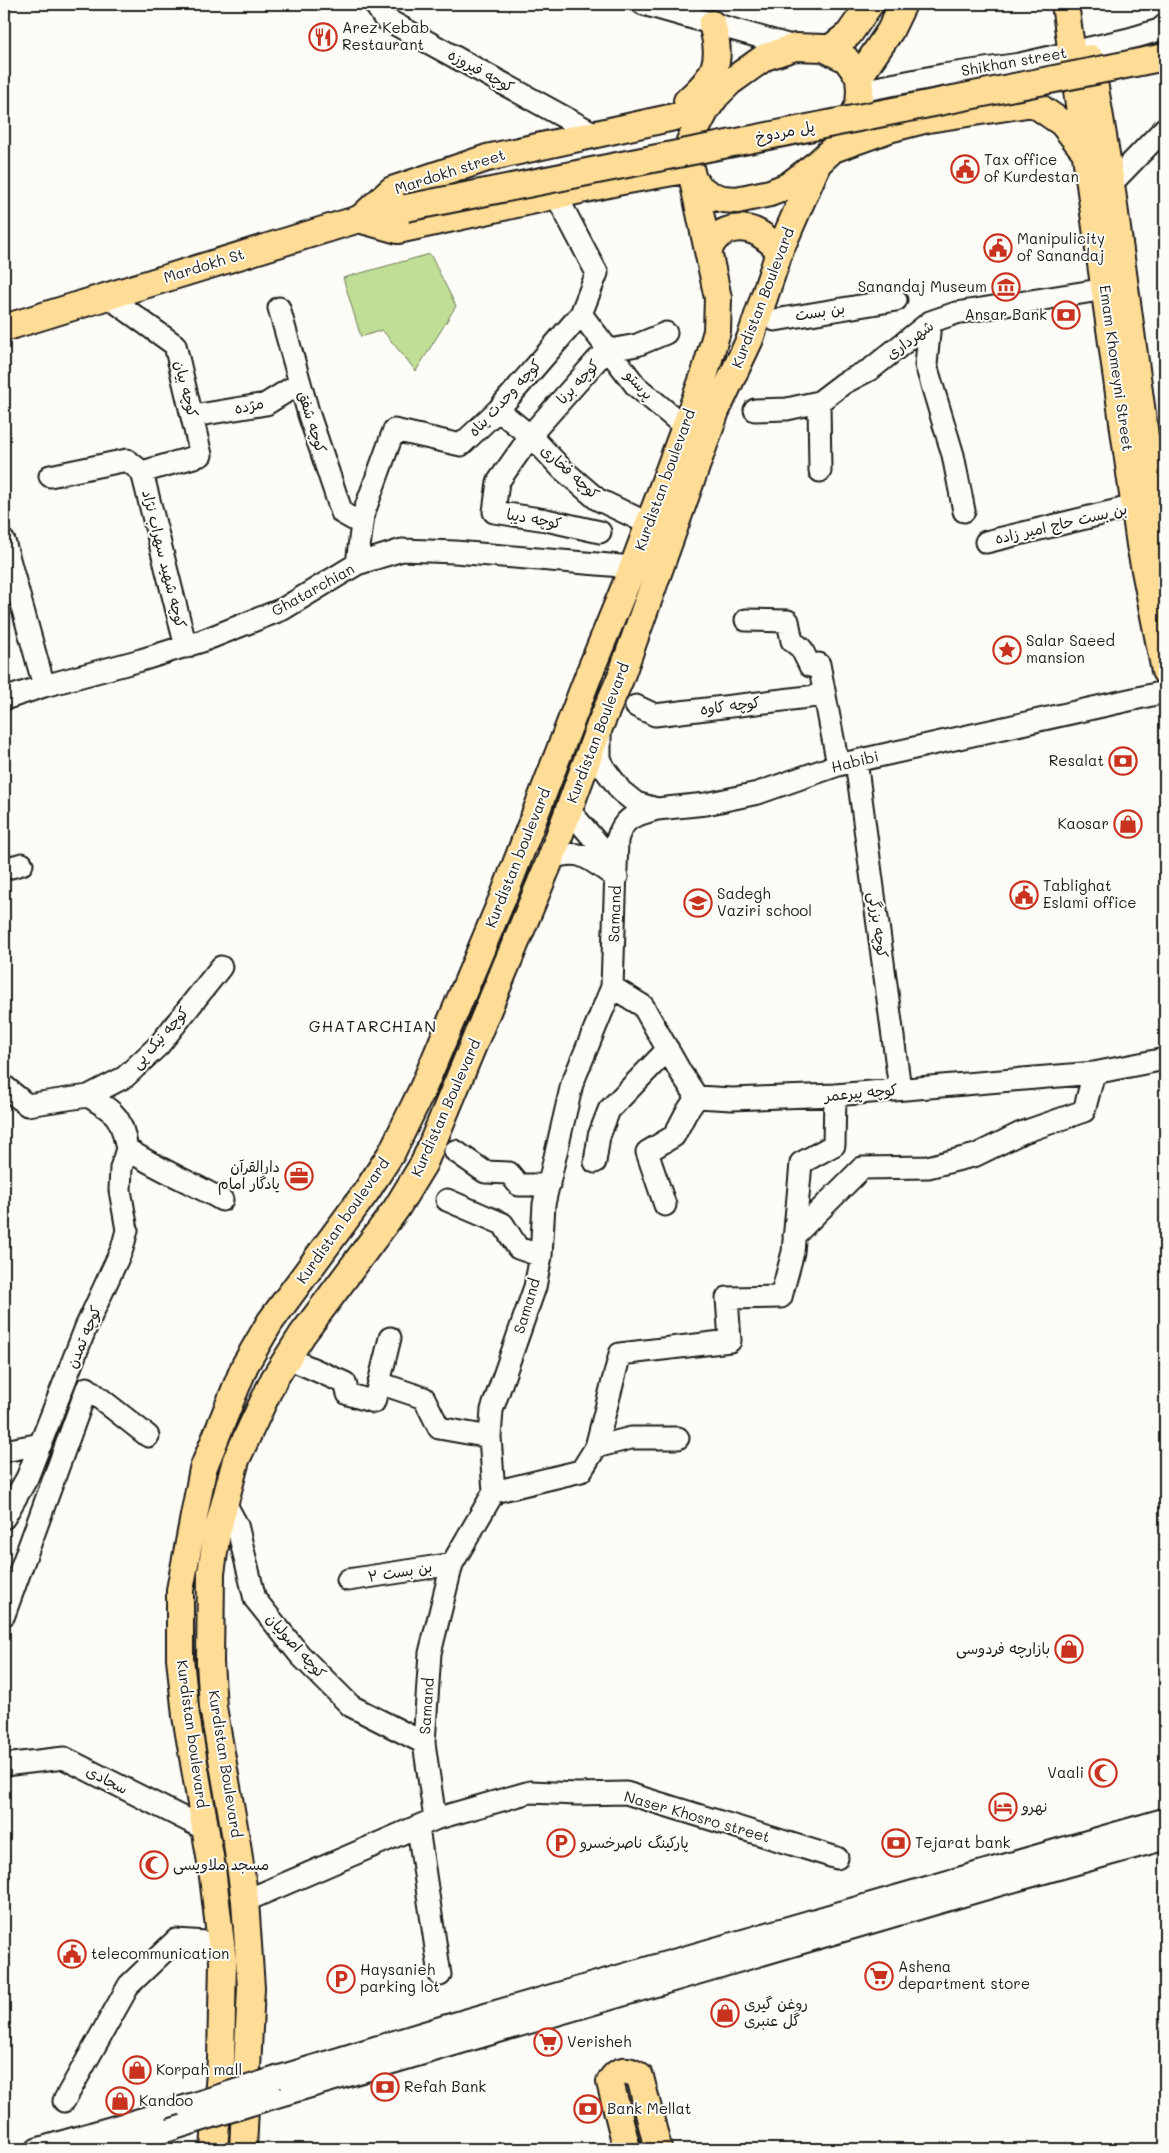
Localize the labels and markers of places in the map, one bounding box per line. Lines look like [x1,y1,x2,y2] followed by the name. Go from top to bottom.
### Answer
[342,17,429,54] place label: Arez Kebab Restaurant
[308,22,338,52] restaurant icon: Arez Kebab Restaurant
[984,149,1079,186] place label: Tax office of Kurdestan
[950,154,980,184] public building icon: Tax office of Kurdestan
[1017,228,1105,265] place label: Manipulicity of Sanandaj
[983,233,1013,263] public building icon: Manipulicity of Sanandaj
[991,272,1021,302] museum icon: Sanandaj Museum
[858,276,987,296] place label: Sanandaj Museum
[1051,300,1081,330] bank icon: Ansar Bank
[964,304,1047,324] place label: Ansar Bank
[1026,630,1115,667] place label: Salar Saeed mansion
[992,635,1022,665] place icon: Salar Saeed mansion
[1108,746,1138,776] bank icon: Resalat
[1049,750,1104,770] place label: Resalat
[1113,809,1143,839] shop icon: Kaosar
[1057,813,1109,833] place label: Kaosar
[1043,875,1137,912] place label: Tablighat Eslami office
[1009,880,1039,910] public building icon: Tablighat Eslami office
[717,883,812,920] place label: Sadegh Vaziri school
[683,888,713,918] school or university icon: Sadegh Vaziri school
[218,1156,280,1195] place label: دارالقرآن یادگار امام
[284,1161,314,1191] office icon: دارالقرآن یادگار امام
[1054,1634,1084,1664] shop icon: بازارچه فردوسی
[956,1638,1050,1659] place label: بازارچه فردوسی
[1088,1758,1118,1788] mosque icon: Vaali
[1047,1762,1084,1782] place label: Vaali
[988,1792,1018,1822] hotel icon: نهرو
[1021,1796,1048,1816] place label: نهرو
[546,1828,576,1858] parking icon: پارکینگ ناصرخسرو
[881,1828,911,1858] bank icon: Tejarat bank
[579,1832,689,1853] place label: پارکینگ ناصرخسرو
[915,1832,1011,1852] place label: Tejarat bank
[139,1850,169,1880] mosque icon: مسجد ملاویسی
[173,1854,269,1875] place label: مسجد ملاویسی
[57,1939,87,1969] public building icon: telecommunication
[91,1943,229,1963] place label: telecommunication
[898,1956,1030,1993] place label: Ashena department store
[360,1959,440,1996] place label: Haysanieh parking lot
[864,1961,894,1991] supermarket icon: Ashena department store
[326,1964,356,1994] parking icon: Haysanieh parking lot
[744,1993,808,2030] place label: روغن گیری گل عنبری
[710,1998,740,2028] shop icon: روغن گیری گل عنبری
[533,2027,563,2057] supermarket icon: Verisheh
[567,2031,632,2051] place label: Verisheh
[122,2055,152,2085] shop icon: Korpah mall
[156,2059,242,2079] place label: Korpah mall
[370,2072,400,2102] bank icon: Refah Bank
[404,2076,486,2096] place label: Refah Bank
[105,2086,135,2116] shop icon: Kandoo
[139,2090,193,2110] place label: Kandoo
[573,2094,603,2124] bank icon: Bank Mellat
[607,2098,691,2118] place label: Bank Mellat

